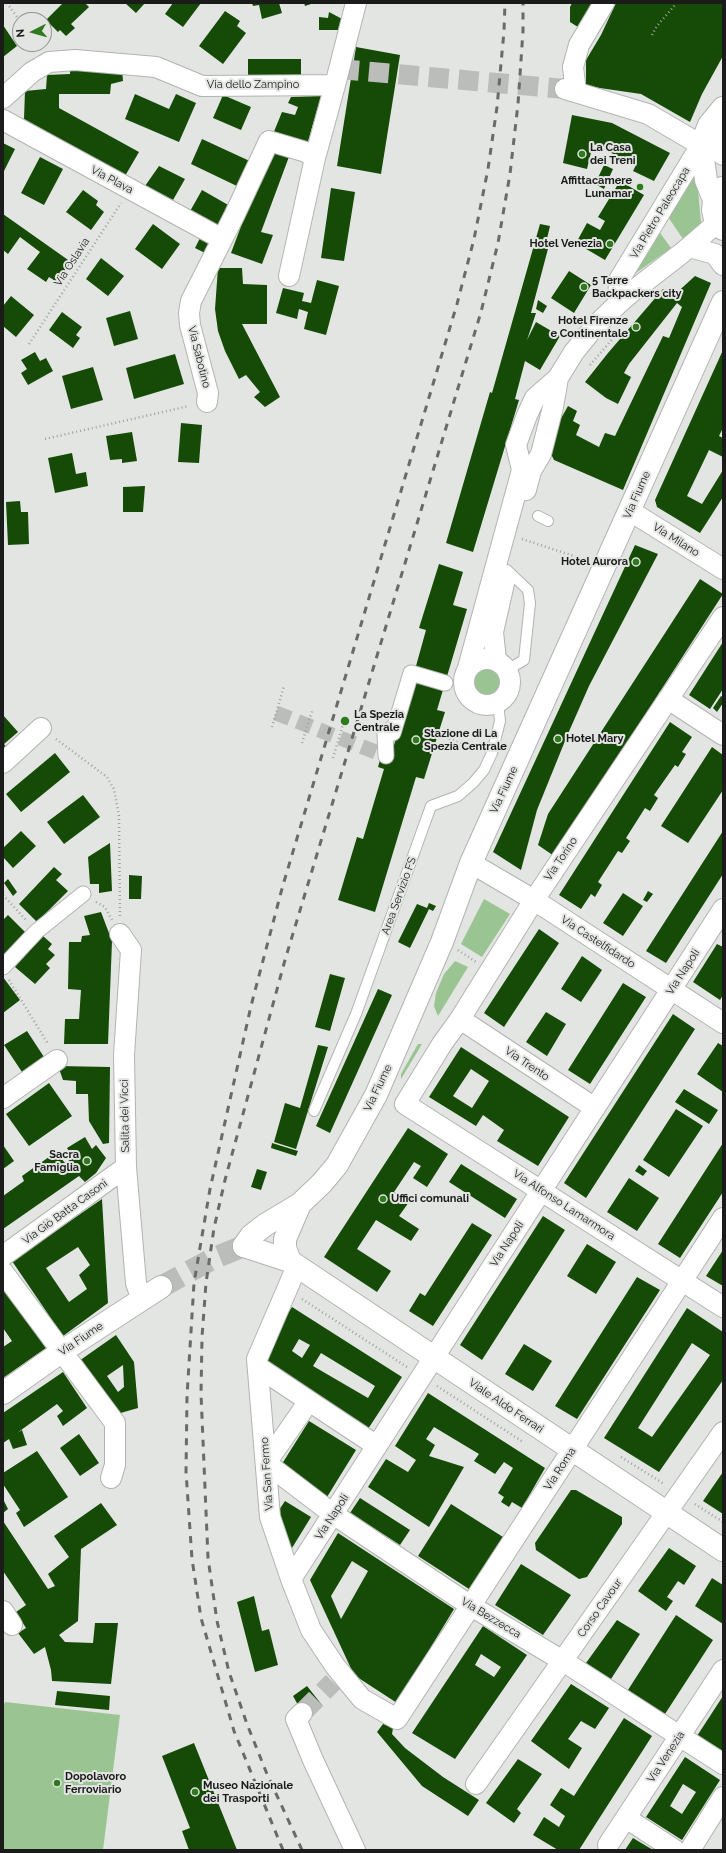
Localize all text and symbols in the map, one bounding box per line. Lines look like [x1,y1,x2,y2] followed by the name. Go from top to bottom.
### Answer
[12,12,52,52] north arrow
[14,28,27,38] text: N
[207,78,299,92] street label: Via dello Zampino
[590,141,636,167] place label: La Casa dei Treni
[577,149,587,159] marker: La Casa dei Treni
[89,163,135,197] street label: Via Plava
[627,165,693,261] street label: Via Pietro Paleocapa
[561,174,632,200] place label: Affittacamere Lunamar
[635,182,645,192] marker: Affittacamere Lunamar
[51,235,93,289] street label: Via Oslavia
[529,237,602,251] place label: Hotel Venezia
[605,239,615,249] marker: Hotel Venezia
[592,274,682,300] place label: 5 Terre Backpackers city
[579,282,589,292] marker: 5 Terre Backpackers city
[550,314,628,340] place label: Hotel Firenze e Continentale
[631,322,641,332] marker: Hotel Firenze e Continentale
[185,325,213,389] street label: Via Sabotino
[621,469,653,521] street label: Via Fiume
[650,520,702,560] street label: Via Milano
[561,555,628,569] place label: Hotel Aurora
[631,557,641,567] marker: Hotel Aurora
[354,708,404,734] place label: La Spezia Centrale
[339,715,351,727] marker: La Spezia Centrale
[424,727,507,753] place label: Stazione di La Spezia Centrale
[566,732,624,746] place label: Hotel Mary
[553,734,563,744] marker: Hotel Mary
[411,735,421,745] marker: Stazione di La Spezia Centrale
[487,764,521,816] street label: Via Fiume
[542,835,580,883] street label: Via Torino
[379,855,419,937] street label: Area Servizio FS
[558,913,638,971] street label: Via Castelfidardo
[663,947,703,997] street label: Via Napoli
[502,1044,552,1084] street label: Via Trento
[361,1062,395,1114] street label: Via Fiume
[118,1079,132,1153] street label: Salita dei Vicci
[34,1148,79,1174] place label: Sacra Famiglia
[82,1156,92,1166] marker: Sacra Famiglia
[510,1167,618,1243] street label: Via Alfonso Lamarmora
[20,1177,110,1247] street label: Via Giò Batta Casoni
[391,1192,469,1206] place label: Uffici comunali
[378,1194,388,1204] marker: Uffici comunali
[487,1219,527,1269] street label: Via Napoli
[56,1319,106,1359] street label: Via Fiume
[466,1376,546,1436] street label: Viale Aldo Ferrari
[258,1437,276,1511] street label: Via San Fermo
[541,1445,579,1493] street label: Via Roma
[312,1492,352,1542] street label: Via Napoli
[575,1576,625,1640] street label: Corso Cavour
[459,1595,523,1641] street label: Via Bezzecca
[645,1729,687,1785] street label: Via Venezia
[65,1770,126,1796] place label: Dopolavoro Ferroviario
[52,1778,62,1788] marker: Dopolavoro Ferroviario
[203,1779,293,1805] place label: Museo Nazionale dei Trasporti
[190,1787,200,1797] marker: Museo Nazionale dei Trasporti

